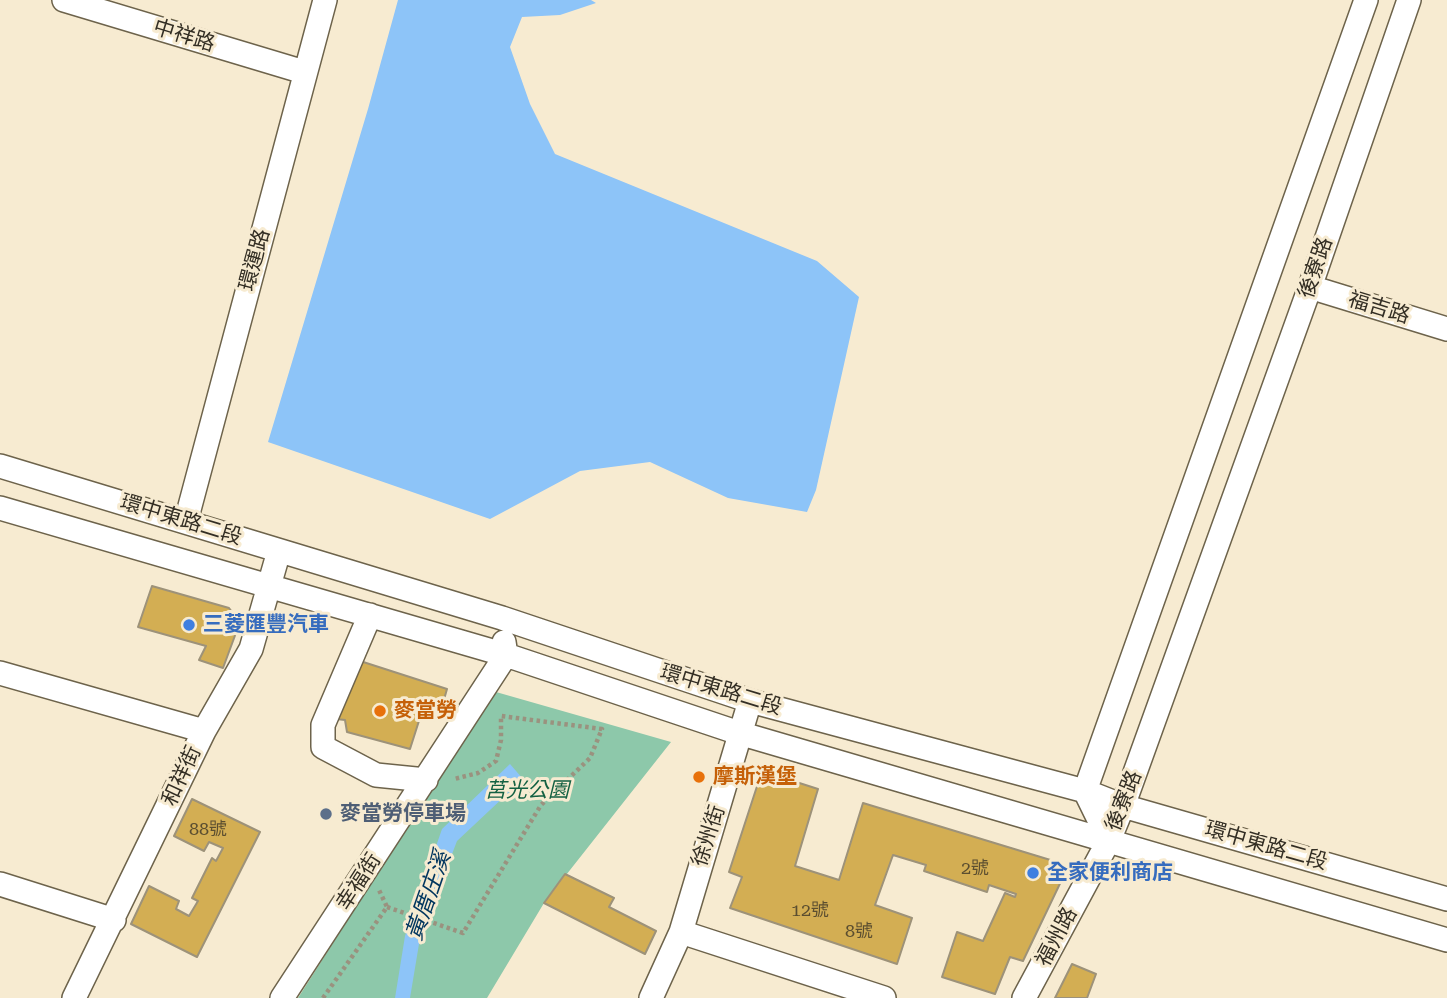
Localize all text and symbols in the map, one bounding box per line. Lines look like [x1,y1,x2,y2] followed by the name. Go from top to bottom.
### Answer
[150,15,218,57] street label: 中祥路
[235,226,275,294] street label: 環運路
[1294,234,1338,302] street label: 後寮路
[1345,287,1413,329] street label: 福吉路
[117,490,245,550] street label: 環中東路二段
[203,612,329,638] place label: 三菱匯豐汽車
[181,617,197,633] marker: 三菱匯豐汽車
[657,660,785,720] street label: 環中東路二段
[394,698,457,724] place label: 麥當勞
[372,703,388,719] marker: 麥當勞
[157,742,207,810] street label: 和祥街
[713,764,797,790] place label: 摩斯漢堡
[1101,767,1147,835] street label: 後寮路
[691,769,707,785] marker: 摩斯漢堡
[485,778,569,804] park label: 莒光公園
[340,801,466,827] place label: 麥當勞停車場
[687,802,731,870] street label: 徐州街
[318,806,334,822] marker: 麥當勞停車場
[1202,817,1330,875] street label: 環中東路二段
[189,819,227,841] house number: 88號
[401,848,457,944] water label: 黃厝庄溪
[331,849,387,915] street label: 幸福街
[961,858,989,880] house number: 2號
[1047,860,1173,886] place label: 全家便利商店
[1025,865,1041,881] marker: 全家便利商店
[791,900,829,922] house number: 12號
[1031,903,1083,971] street label: 福州路
[845,921,873,943] house number: 8號

